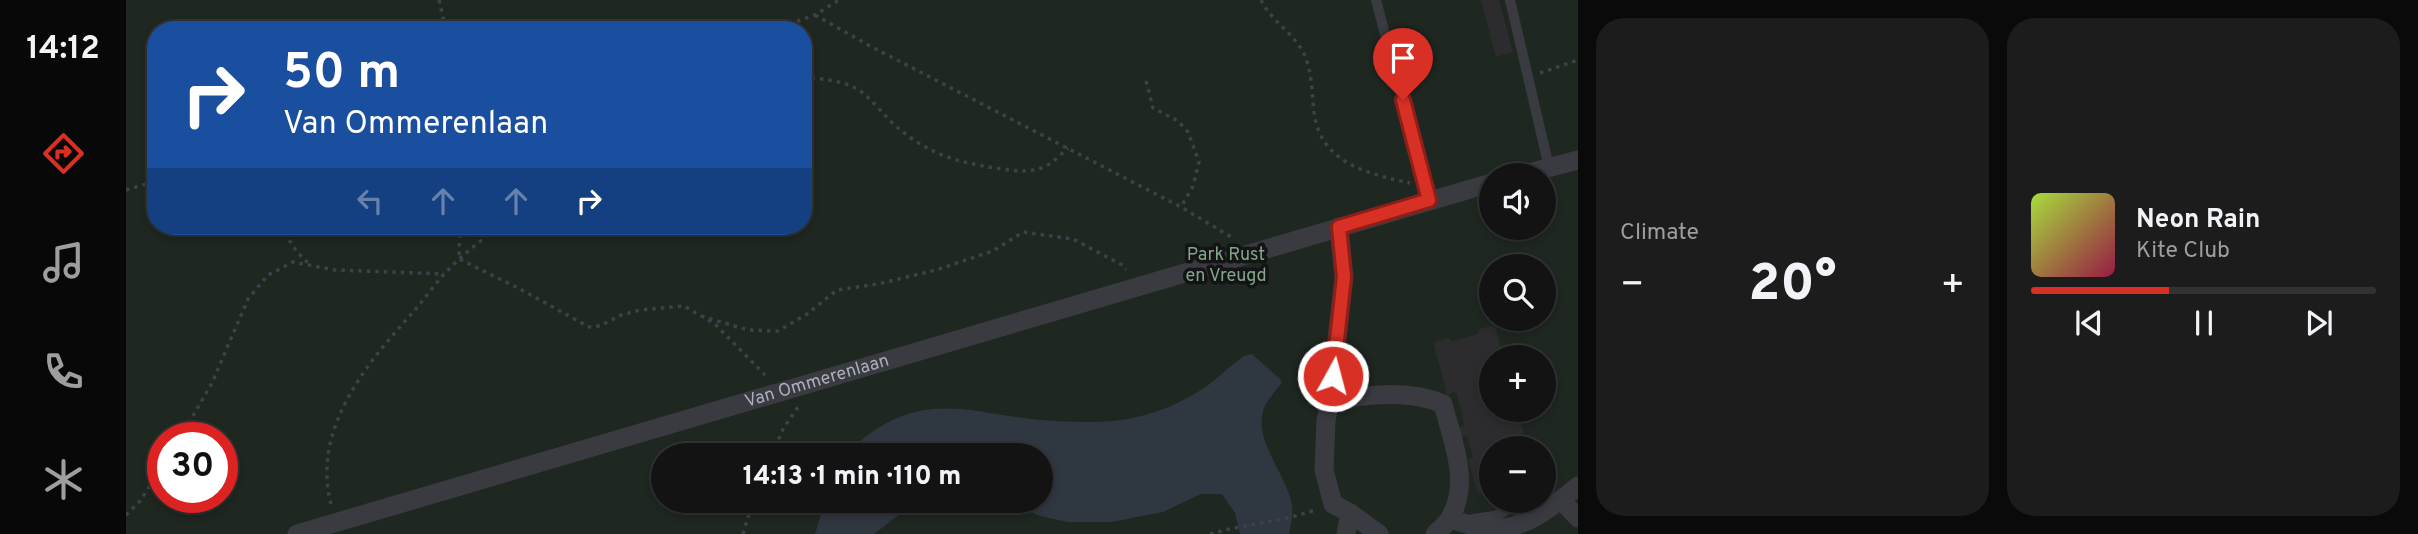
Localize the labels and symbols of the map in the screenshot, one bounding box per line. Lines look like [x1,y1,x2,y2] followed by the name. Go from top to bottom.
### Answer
[1373,28,1433,100] pin
[1185,244,1267,288] park label: Park Rust en Vreugd
[1296,339,1370,413] position arrow
[742,349,892,413] street label: Van Ommerenlaan
[147,422,238,513] speed limit sign: 30

